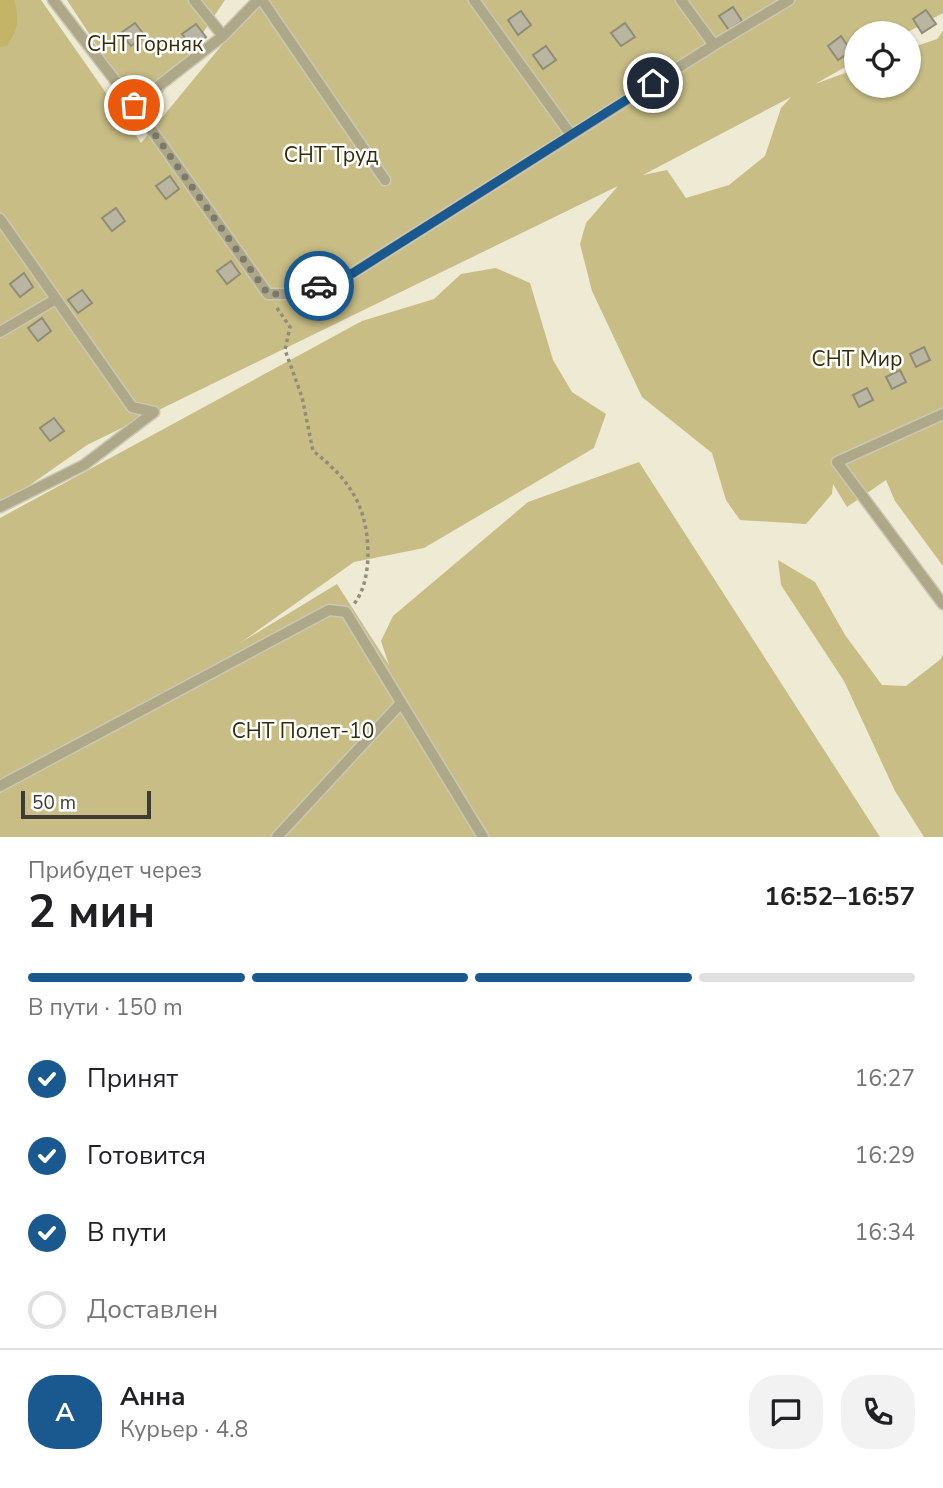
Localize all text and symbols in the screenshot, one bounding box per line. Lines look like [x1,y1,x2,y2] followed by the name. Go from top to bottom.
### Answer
[844,21,921,98] map controls
[844,21,921,98] button: locate
[87,30,204,58] park label: СНТ Горняк
[623,53,683,113] pin
[634,64,672,102] icon: home
[104,75,164,135] pin
[115,86,153,124] icon: bag
[284,141,378,169] park label: СНТ Труд
[284,251,354,321] courier
[300,267,338,305] icon: car
[812,345,902,373] park label: СНТ Мир
[232,717,374,745] park label: СНТ Полет-10
[21,788,150,820] scale bar
[32,790,76,816] text: 50 m
[28,855,202,886] text: Прибудет через
[764,879,915,914] text: 16:52–16:57
[28,880,155,943] text: 2 мин
[28,992,183,1023] text: В пути · 150 m
[28,1060,66,1098] icon: check
[87,1061,178,1096] text: Принят
[855,1063,915,1094] text: 16:27
[28,1137,66,1175] icon: check
[87,1138,206,1173] text: Готовится
[855,1140,915,1171] text: 16:29
[28,1214,66,1252] icon: check
[87,1215,167,1250] text: В пути
[855,1217,915,1248] text: 16:34
[87,1292,218,1327] text: Доставлен
[749,1375,823,1449] button: chat
[841,1375,915,1449] button: phone
[120,1379,186,1414] text: Анна
[55,1395,75,1430] text: А
[120,1414,248,1445] text: Курьер · 4.8

